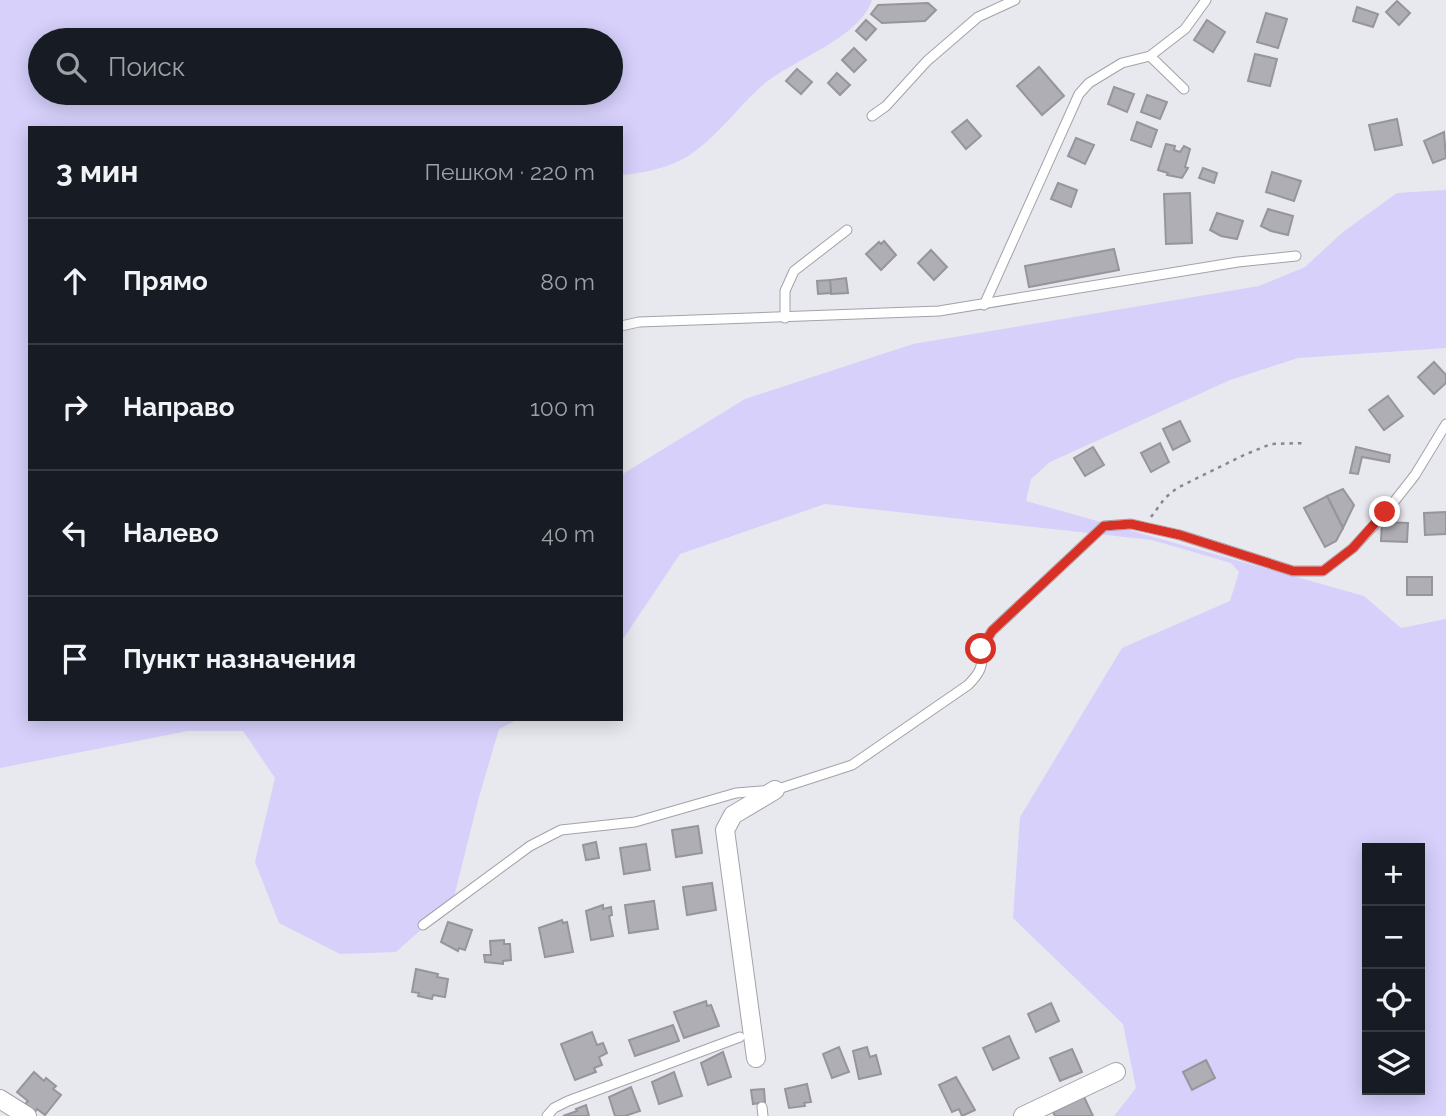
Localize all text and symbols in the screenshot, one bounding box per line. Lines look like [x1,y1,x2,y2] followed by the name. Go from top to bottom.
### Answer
[28,28,623,105] search box
[52,48,90,86] icon: search
[108,52,185,82] text: Поиск
[56,154,138,189] text: 3 мин
[424,158,595,185] text: Пешком · 220 m
[56,262,94,300] icon: ahead
[123,266,208,296] text: Прямо
[540,268,595,295] text: 80 m
[56,388,94,426] icon: right
[123,392,234,422] text: Направо
[530,394,595,421] text: 100 m
[1369,496,1400,527] route end
[56,514,94,552] icon: left
[123,518,219,548] text: Налево
[541,520,595,547] text: 40 m
[965,633,996,664] route start
[56,640,94,678] icon: arrive
[123,644,356,674] text: Пункт назначения
[1362,843,1425,1095] map controls
[1362,843,1425,906] button: +
[1362,906,1425,969] button: −
[1362,969,1425,1032] button: locate
[1362,1032,1425,1095] button: layers

